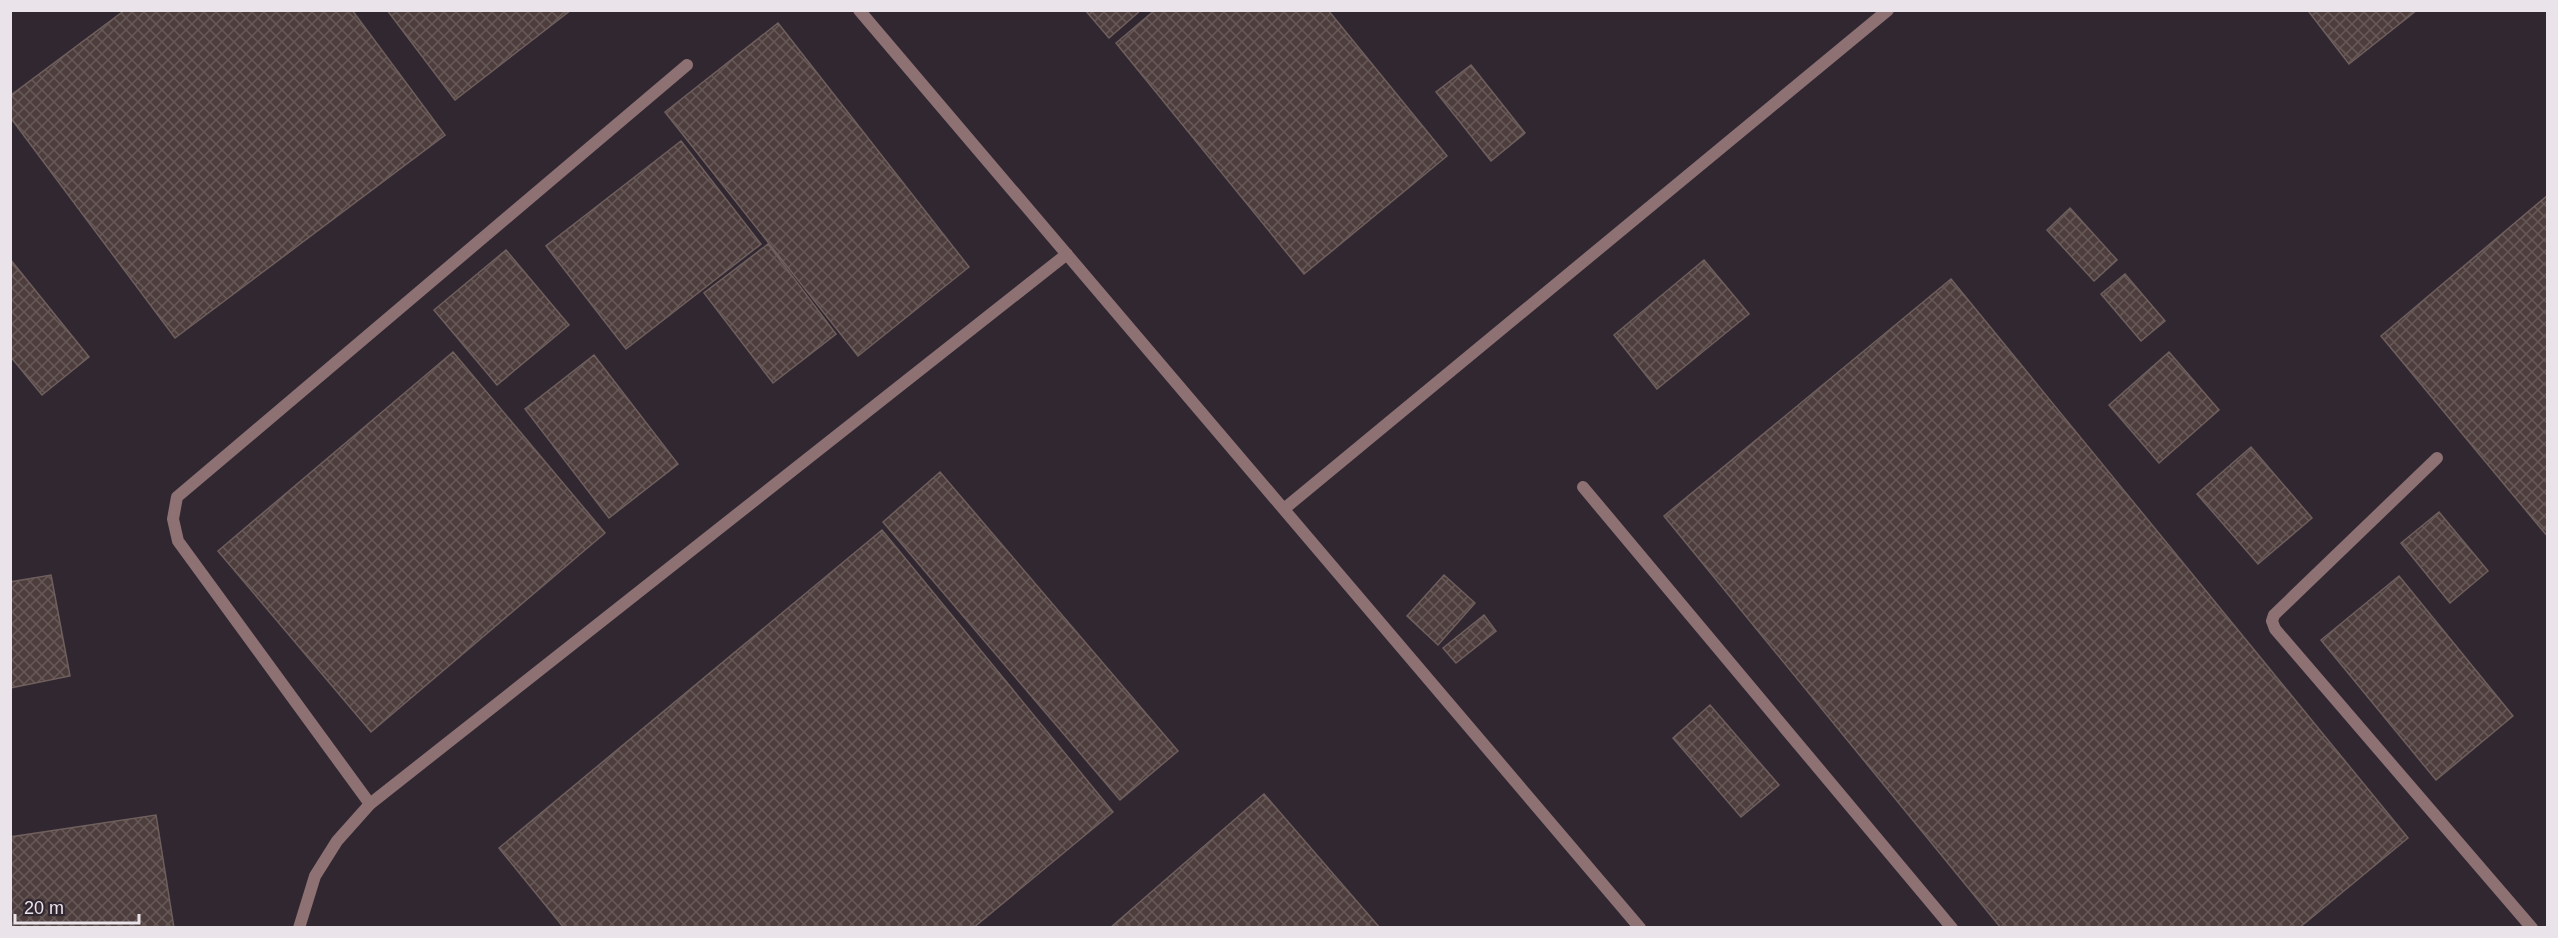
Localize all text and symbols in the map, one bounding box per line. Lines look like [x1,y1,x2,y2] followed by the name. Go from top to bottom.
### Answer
[15,887,140,925] scale bar
[24,898,64,918] text: 20 m

